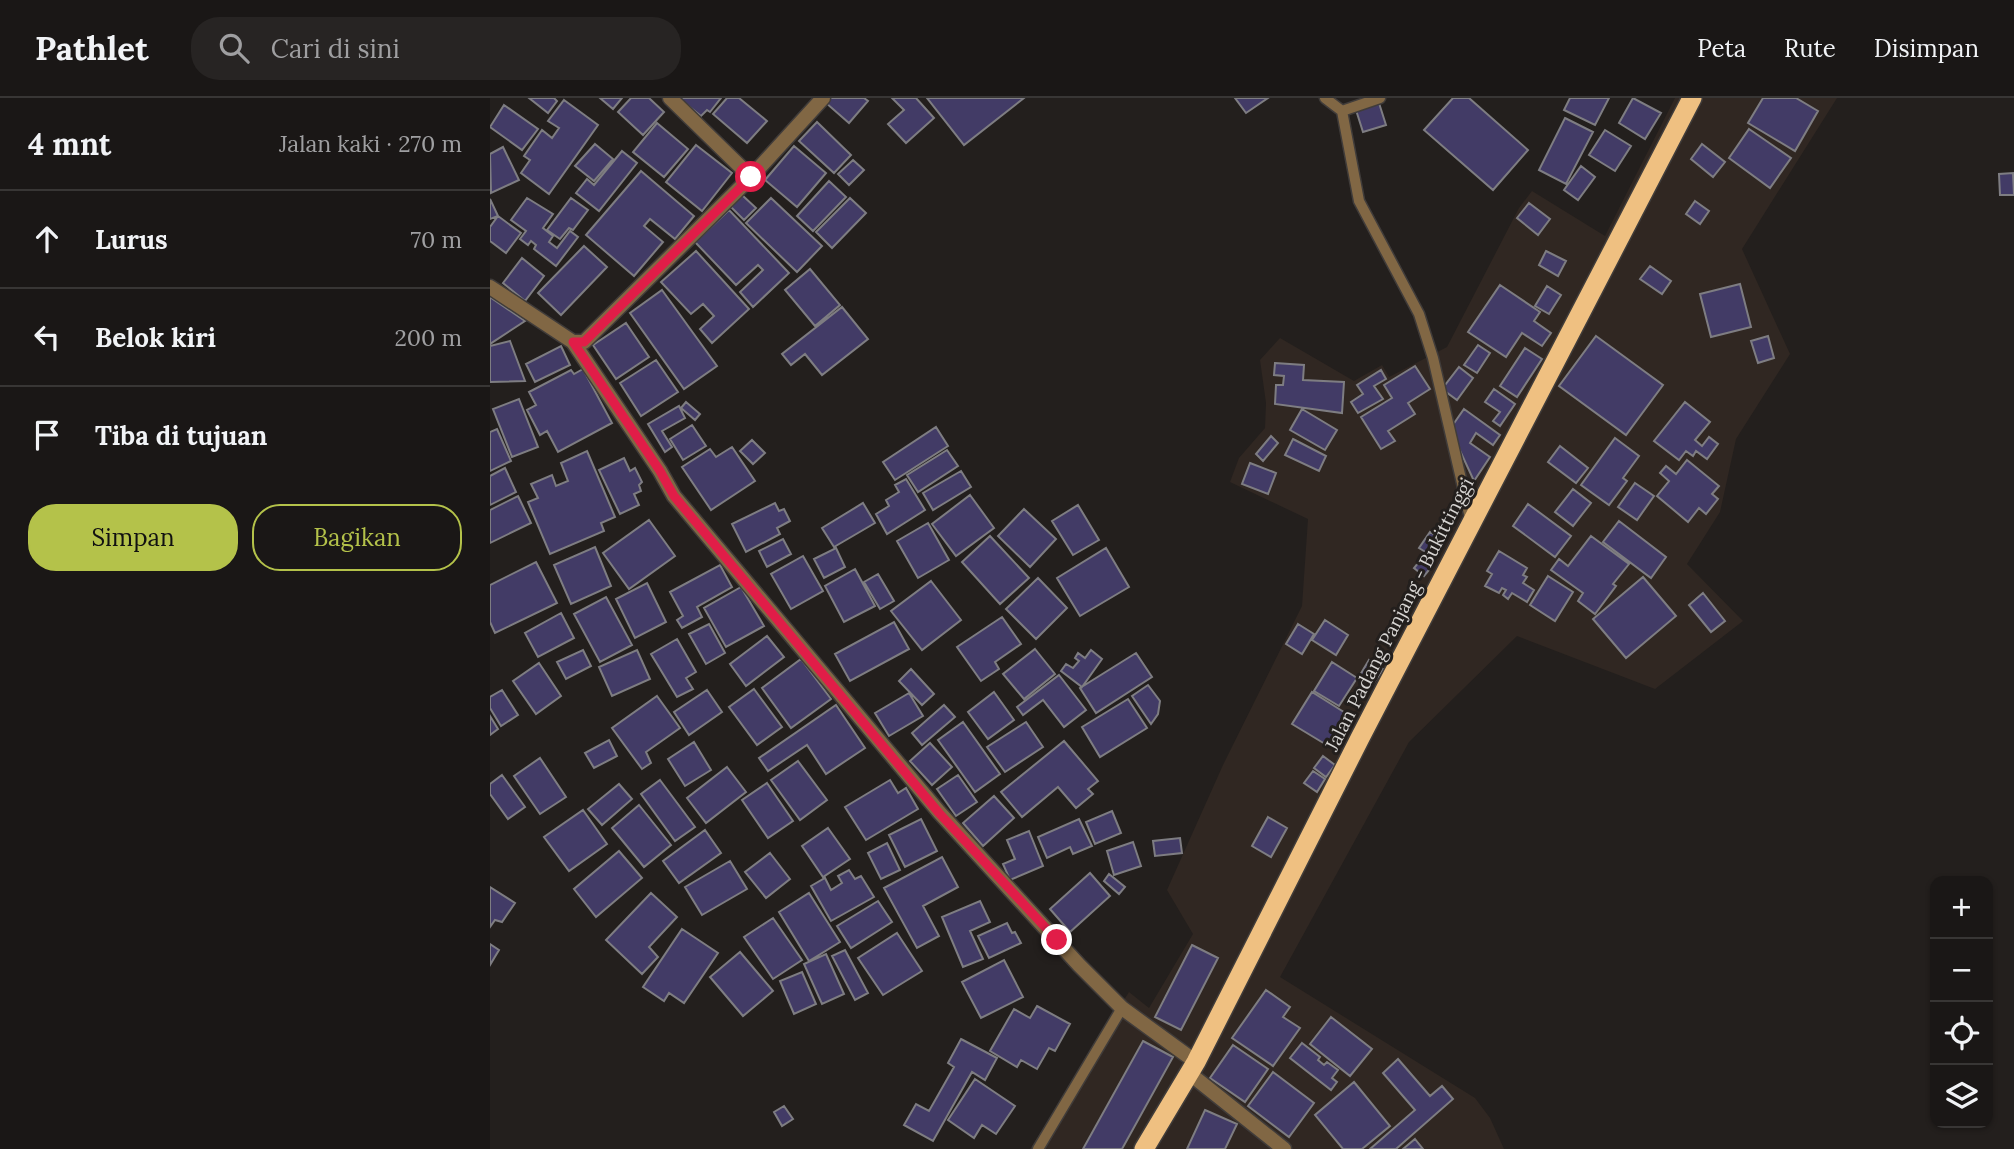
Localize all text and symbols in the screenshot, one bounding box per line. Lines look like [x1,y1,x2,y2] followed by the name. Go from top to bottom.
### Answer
[191,17,681,80] search box
[35,27,149,69] text: Pathlet
[215,29,253,67] icon: search
[271,32,400,65] text: Cari di sini
[1697,33,1746,64] text: Peta
[1784,33,1836,64] text: Rute
[1874,33,1979,64] text: Disimpan
[28,125,111,163] text: 4 mnt
[279,129,462,158] text: Jalan kaki · 270 m
[735,161,766,192] route start
[28,220,66,258] icon: ahead
[95,223,168,256] text: Lurus
[411,225,462,254] text: 70 m
[28,318,66,356] icon: left
[95,321,216,354] text: Belok kiri
[394,323,462,352] text: 200 m
[28,416,66,454] icon: arrive
[95,419,267,452] text: Tiba di tujuan
[1319,473,1479,756] street label: Jalan Padang Panjang - Bukittinggi
[28,504,238,571] button: Simpan
[252,504,462,571] button: Bagikan
[1930,876,1993,1128] map controls
[1930,876,1993,939] button: +
[1041,924,1072,955] route end
[1930,939,1993,1002] button: −
[1930,1002,1993,1065] button: locate
[1930,1065,1993,1128] button: layers

